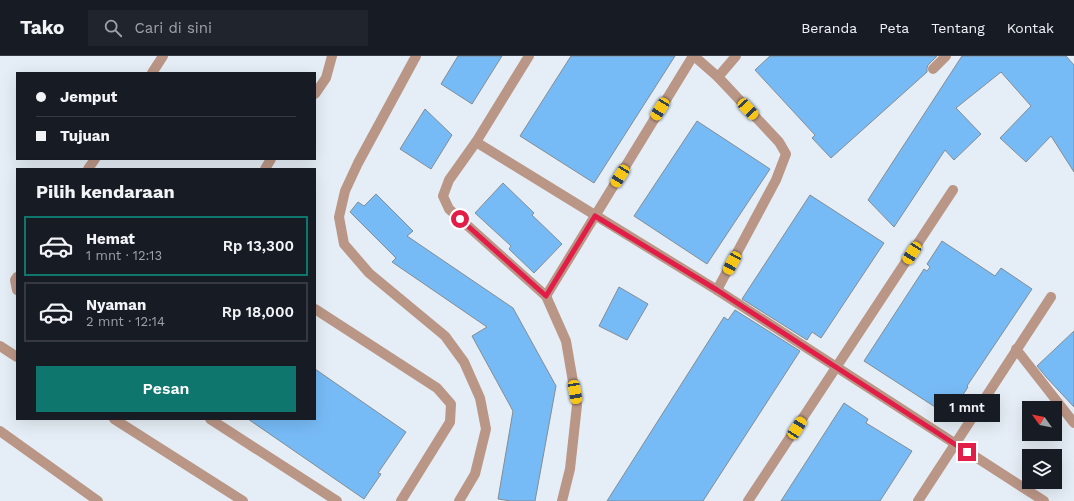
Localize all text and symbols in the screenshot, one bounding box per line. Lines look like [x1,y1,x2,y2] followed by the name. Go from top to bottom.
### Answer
[88,10,368,46] search box
[20,16,64,39] text: Tako
[102,17,124,39] icon: search
[134,19,212,37] text: Cari di sini
[801,20,857,36] text: Beranda
[879,20,909,36] text: Peta
[931,20,985,36] text: Tentang
[1007,20,1054,36] text: Kontak
[60,88,117,106] text: Jemput
[649,96,671,122] car
[735,96,761,122] car
[60,127,110,145] text: Tujuan
[609,163,631,189] car
[36,181,175,202] text: Pilih kendaraan
[451,210,469,228] route start
[38,228,74,264] icon: car
[86,230,135,248] text: Hemat
[223,237,294,255] text: Rp 13,300
[900,240,924,266] car
[86,248,162,263] text: 1 mnt · 12:13
[721,250,743,276] car
[38,294,74,330] icon: car
[86,296,146,314] text: Nyaman
[222,303,294,321] text: Rp 18,000
[86,314,165,329] text: 2 mnt · 12:14
[36,366,296,412] button: Pesan
[567,379,583,405] car
[934,394,1000,422] callout: 1 mnt
[949,400,985,415] text: 1 mnt
[1022,401,1062,441] north arrow
[1022,401,1062,489] map controls
[785,415,809,441] car
[958,443,976,461] route end
[1022,449,1062,489] button: layers

